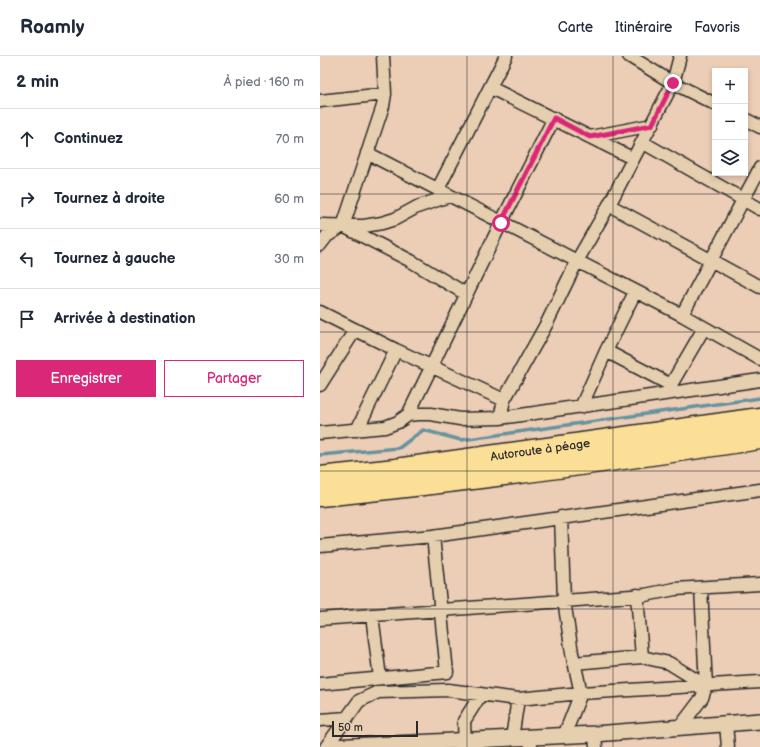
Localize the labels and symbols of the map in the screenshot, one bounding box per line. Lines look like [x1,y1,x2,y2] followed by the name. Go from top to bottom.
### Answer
[664,74,682,92] route end
[492,214,510,232] route start
[489,436,591,465] street label: Autoroute à péage
[332,719,418,738] scale bar

